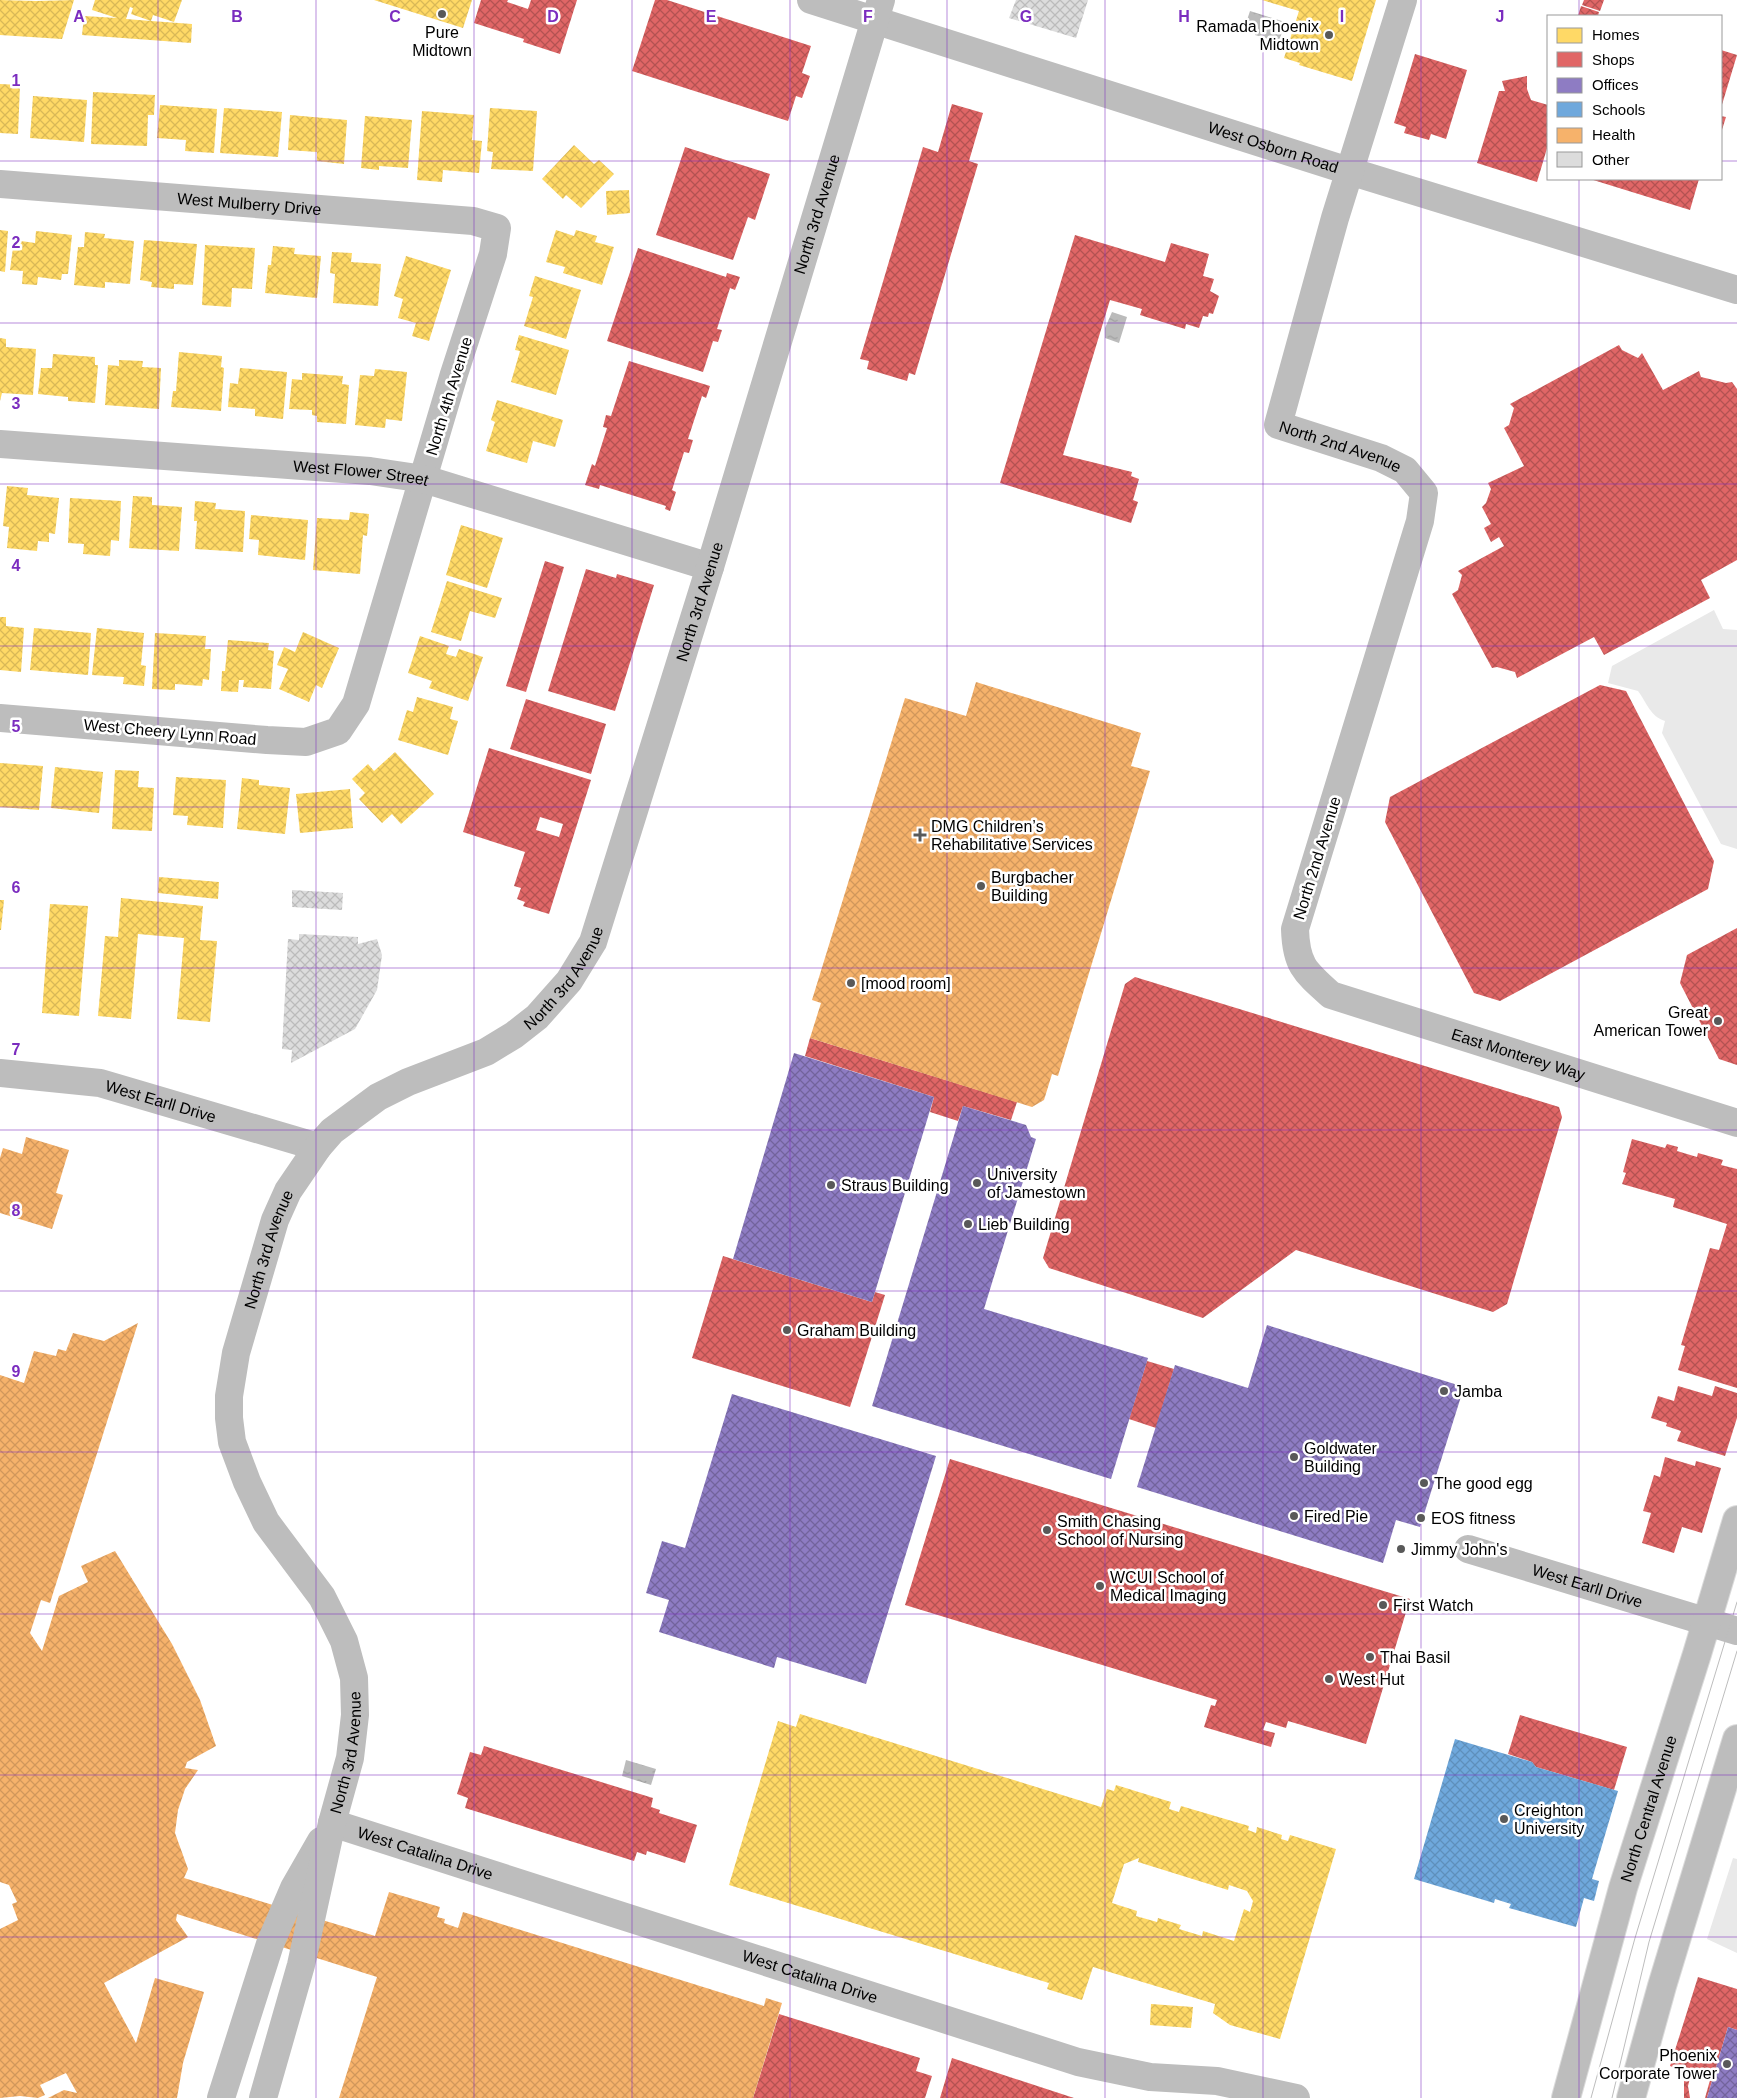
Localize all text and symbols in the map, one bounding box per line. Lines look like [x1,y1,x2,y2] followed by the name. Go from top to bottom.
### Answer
[73,8,85,25] text: A
[231,8,243,25] text: B
[389,8,401,25] text: C
[436,8,448,20] marker: Pure Midtown
[547,8,559,25] text: D
[706,8,717,25] text: E
[863,8,873,25] text: F
[1020,8,1032,25] text: G
[1178,8,1190,25] text: H
[1340,8,1344,25] text: I
[1496,8,1504,25] text: J
[1547,15,1722,180] legend
[1196,18,1319,53] place label: Ramada Phoenix Midtown
[412,24,472,59] place label: Pure Midtown
[1592,26,1640,43] text: Homes
[1323,29,1335,41] marker: Ramada Phoenix Midtown
[1592,51,1635,68] text: Shops
[12,72,21,89] text: 1
[1592,76,1638,93] text: Offices
[1592,101,1645,118] text: Schools
[1206,118,1341,176] street label: West Osborn Road
[1592,126,1635,143] text: Health
[1592,151,1630,168] text: Other
[790,152,843,276] street label: North 3rd Avenue
[176,189,322,218] street label: West Mulberry Drive
[12,234,21,251] text: 2
[423,334,475,457] street label: North 4th Avenue
[12,395,21,412] text: 3
[1277,418,1404,475] street label: North 2nd Avenue
[293,457,431,489] street label: West Flower Street
[673,540,726,663] street label: North 3rd Avenue
[12,557,21,574] text: 4
[83,716,257,748] street label: West Cheery Lynn Road
[12,718,21,735] text: 5
[1290,794,1344,922] street label: North 2nd Avenue
[931,818,1093,853] place label: DMG Children’s Rehabilitative Services
[913,828,927,842] marker: DMG Children’s Rehabilitative Services
[991,869,1074,904] place label: Burgbacher Building
[12,879,21,896] text: 6
[975,880,987,892] marker: Burgbacher Building
[520,924,606,1033] street label: North 3rd Avenue
[861,975,951,992] place label: [mood room]
[845,977,857,989] marker: [mood room]
[1594,1004,1709,1039] place label: Great American Tower
[1712,1015,1724,1027] marker: Great American Tower
[1449,1025,1587,1083] street label: East Monterey Way
[12,1041,21,1058] text: 7
[104,1077,218,1125] street label: West Earll Drive
[987,1166,1086,1201] place label: University of Jamestown
[841,1177,949,1194] place label: Straus Building
[971,1177,983,1189] marker: University of Jamestown
[825,1179,837,1191] marker: Straus Building
[241,1187,296,1311] street label: North 3rd Avenue
[12,1202,21,1219] text: 8
[978,1216,1070,1233] place label: Lieb Building
[962,1218,974,1230] marker: Lieb Building
[797,1322,916,1339] place label: Graham Building
[781,1324,793,1336] marker: Graham Building
[12,1363,21,1380] text: 9
[1454,1383,1502,1400] place label: Jamba
[1438,1385,1450,1397] marker: Jamba
[1304,1440,1378,1475] place label: Goldwater Building
[1288,1451,1300,1463] marker: Goldwater Building
[1434,1475,1533,1492] place label: The good egg
[1418,1477,1430,1489] marker: The good egg
[1304,1508,1368,1525] place label: Fired Pie
[1288,1510,1300,1522] marker: Fired Pie
[1431,1510,1515,1527] place label: EOS fitness
[1415,1512,1427,1524] marker: EOS fitness
[1057,1513,1183,1548] place label: Smith Chasing School of Nursing
[1041,1524,1053,1536] marker: Smith Chasing School of Nursing
[1411,1541,1507,1558] place label: Jimmy John's
[1395,1543,1407,1555] marker: Jimmy John's
[1530,1561,1645,1610] street label: West Earll Drive
[1110,1569,1227,1604] place label: WCUI School of Medical Imaging
[1094,1580,1106,1592] marker: WCUI School of Medical Imaging
[1393,1597,1473,1614] place label: First Watch
[1377,1599,1389,1611] marker: First Watch
[1380,1649,1450,1666] place label: Thai Basil
[1364,1651,1376,1663] marker: Thai Basil
[1339,1671,1405,1688] place label: West Hut
[1323,1673,1335,1685] marker: West Hut
[327,1691,364,1815] street label: North 3rd Avenue
[1617,1733,1679,1884] street label: North Central Avenue
[1514,1802,1584,1837] place label: Creighton University
[1498,1813,1510,1825] marker: Creighton University
[355,1823,495,1883] street label: West Catalina Drive
[740,1947,880,2006] street label: West Catalina Drive
[1599,2047,1718,2082] place label: Phoenix Corporate Tower
[1721,2058,1733,2070] marker: Phoenix Corporate Tower

